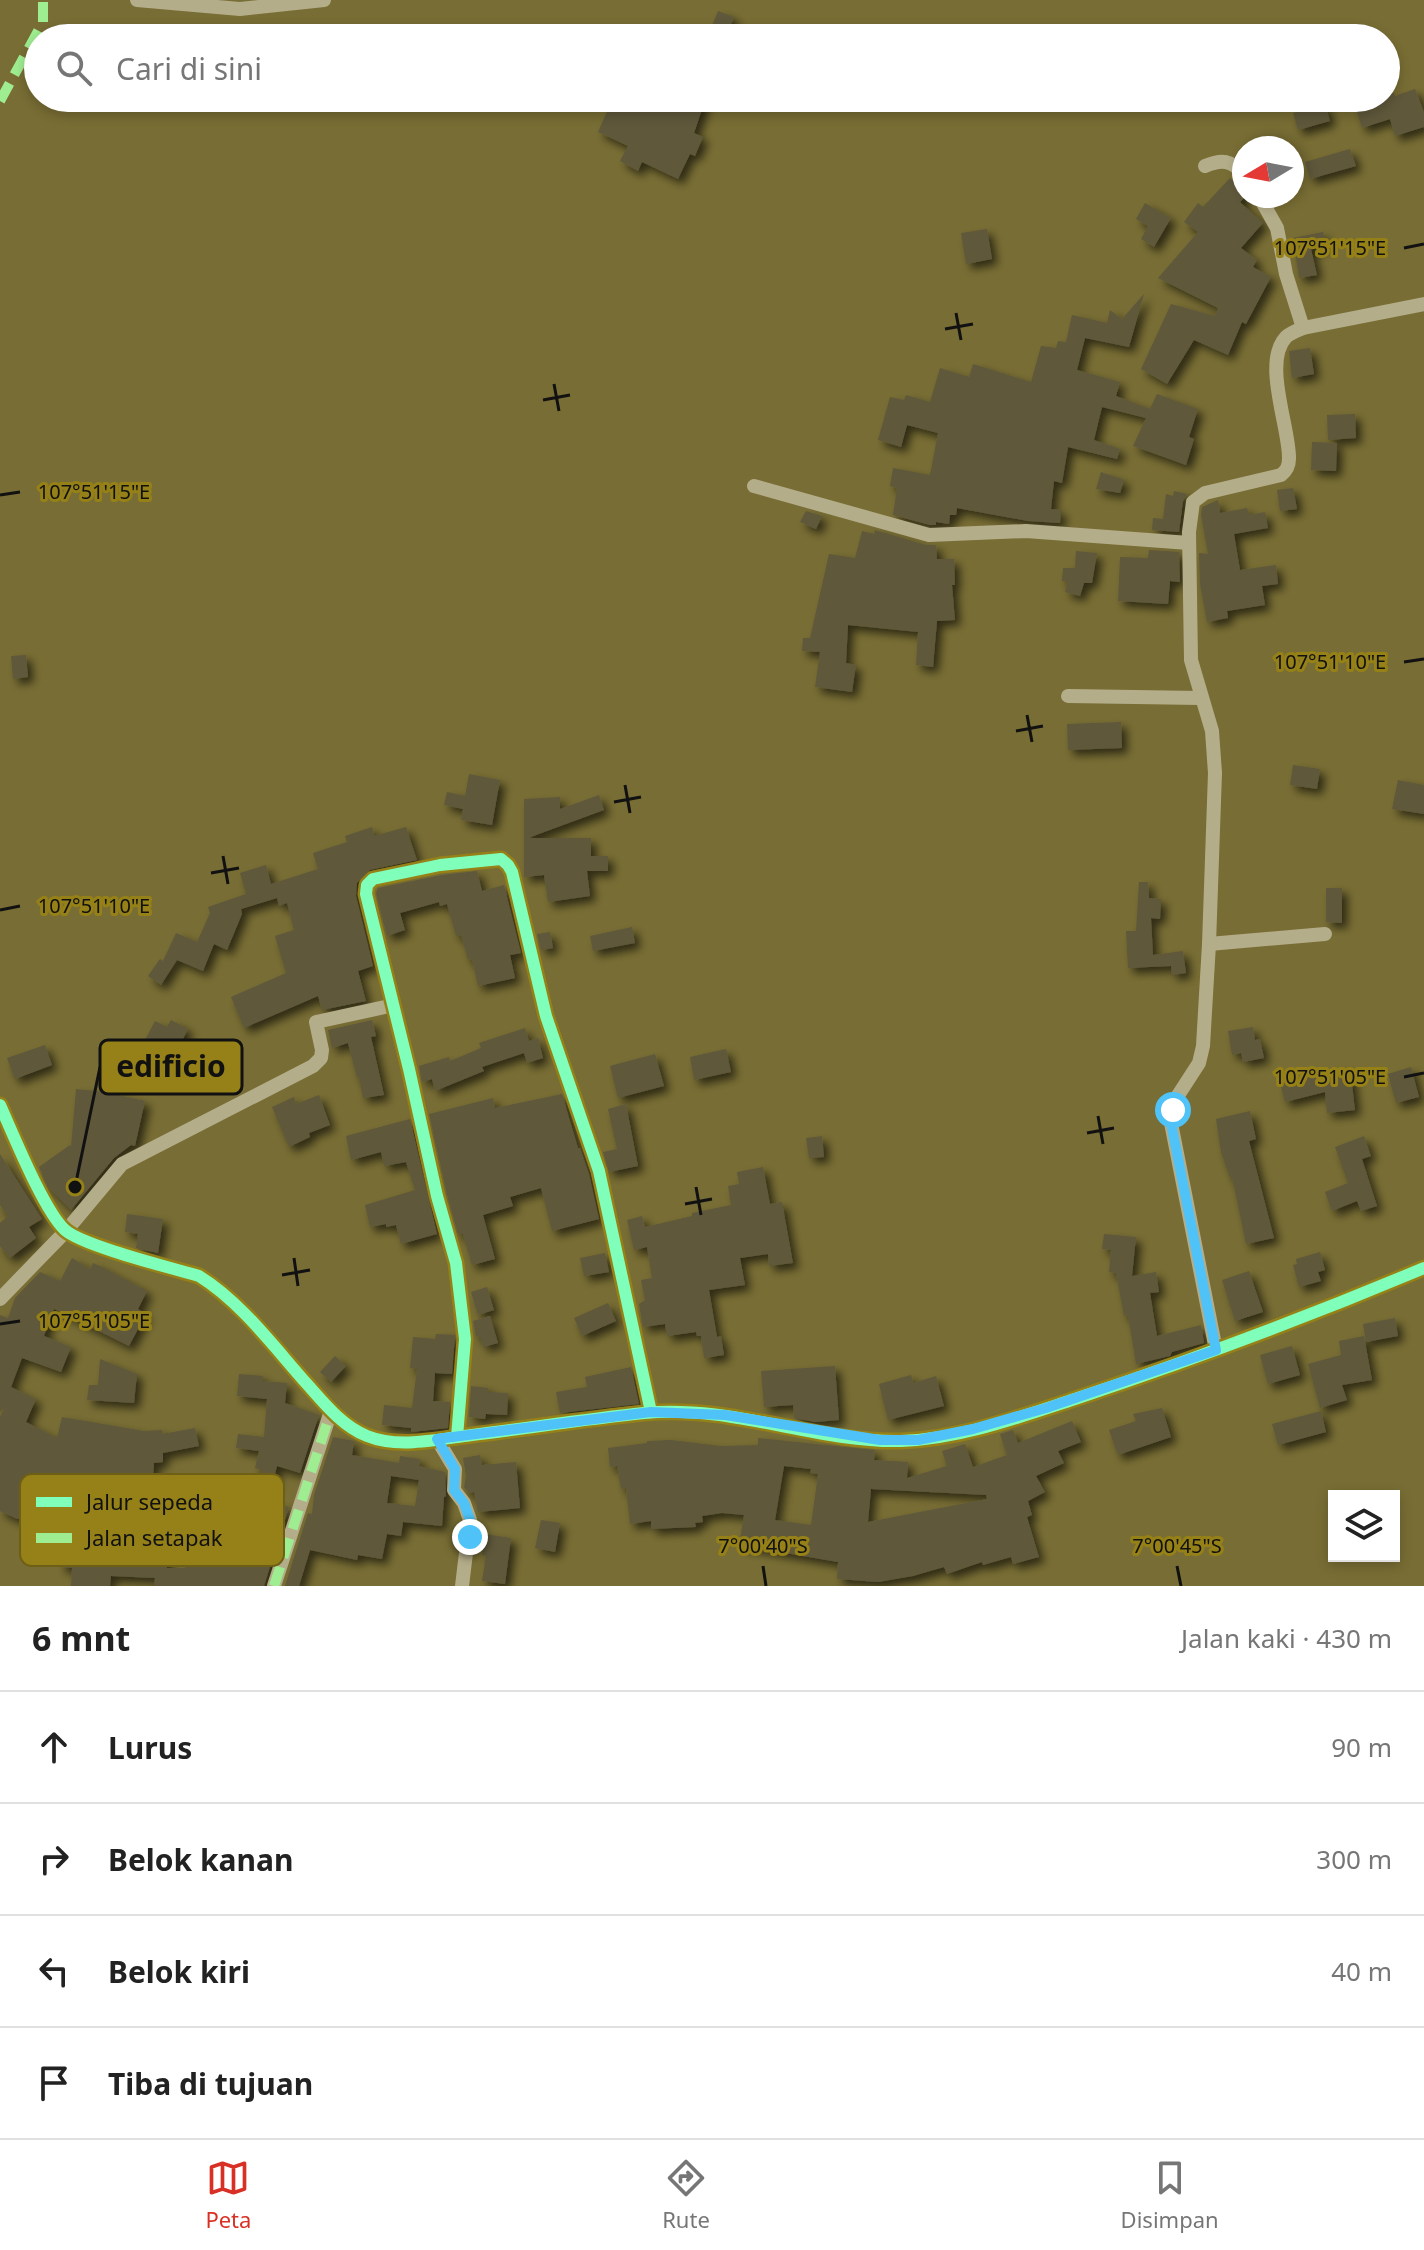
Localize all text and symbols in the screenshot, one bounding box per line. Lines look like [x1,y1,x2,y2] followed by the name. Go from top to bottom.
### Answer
[24,24,1400,112] search box
[52,46,96,90] icon: search
[116,48,262,89] text: Cari di sini
[1232,136,1304,208] north arrow
[1274,234,1386,261] text: 107°51'15"E
[38,478,150,505] text: 107°51'15"E
[1274,648,1386,675] text: 107°51'10"E
[38,892,150,919] text: 107°51'10"E
[100,1040,242,1094] callout: edificio
[116,1045,226,1086] text: edificio
[1274,1063,1386,1090] text: 107°51'05"E
[1155,1092,1191,1128] route start
[38,1307,150,1334] text: 107°51'05"E
[20,1474,284,1566] legend
[84,1486,213,1516] text: Jalur sepeda
[1328,1490,1400,1562] map controls
[1328,1490,1400,1562] button: layers
[452,1519,488,1555] route end
[84,1522,223,1552] text: Jalan setapak
[718,1532,808,1559] text: 7°00'40"S
[1132,1532,1222,1559] text: 7°00'45"S
[32,1615,130,1661] text: 6 mnt
[1181,1620,1392,1656] text: Jalan kaki · 430 m
[32,1725,76,1769] icon: ahead
[108,1727,192,1768] text: Lurus
[1331,1729,1392,1765] text: 90 m
[32,1837,76,1881] icon: right
[108,1839,294,1880] text: Belok kanan
[1316,1841,1392,1877] text: 300 m
[32,1949,76,1993] icon: left
[108,1951,250,1992] text: Belok kiri
[1331,1953,1392,1989] text: 40 m
[32,2061,76,2105] icon: arrive
[108,2063,313,2104] text: Tiba di tujuan
[205,2156,251,2234] tab: Peta
[662,2156,710,2234] tab: Rute
[1121,2156,1219,2234] tab: Disimpan

